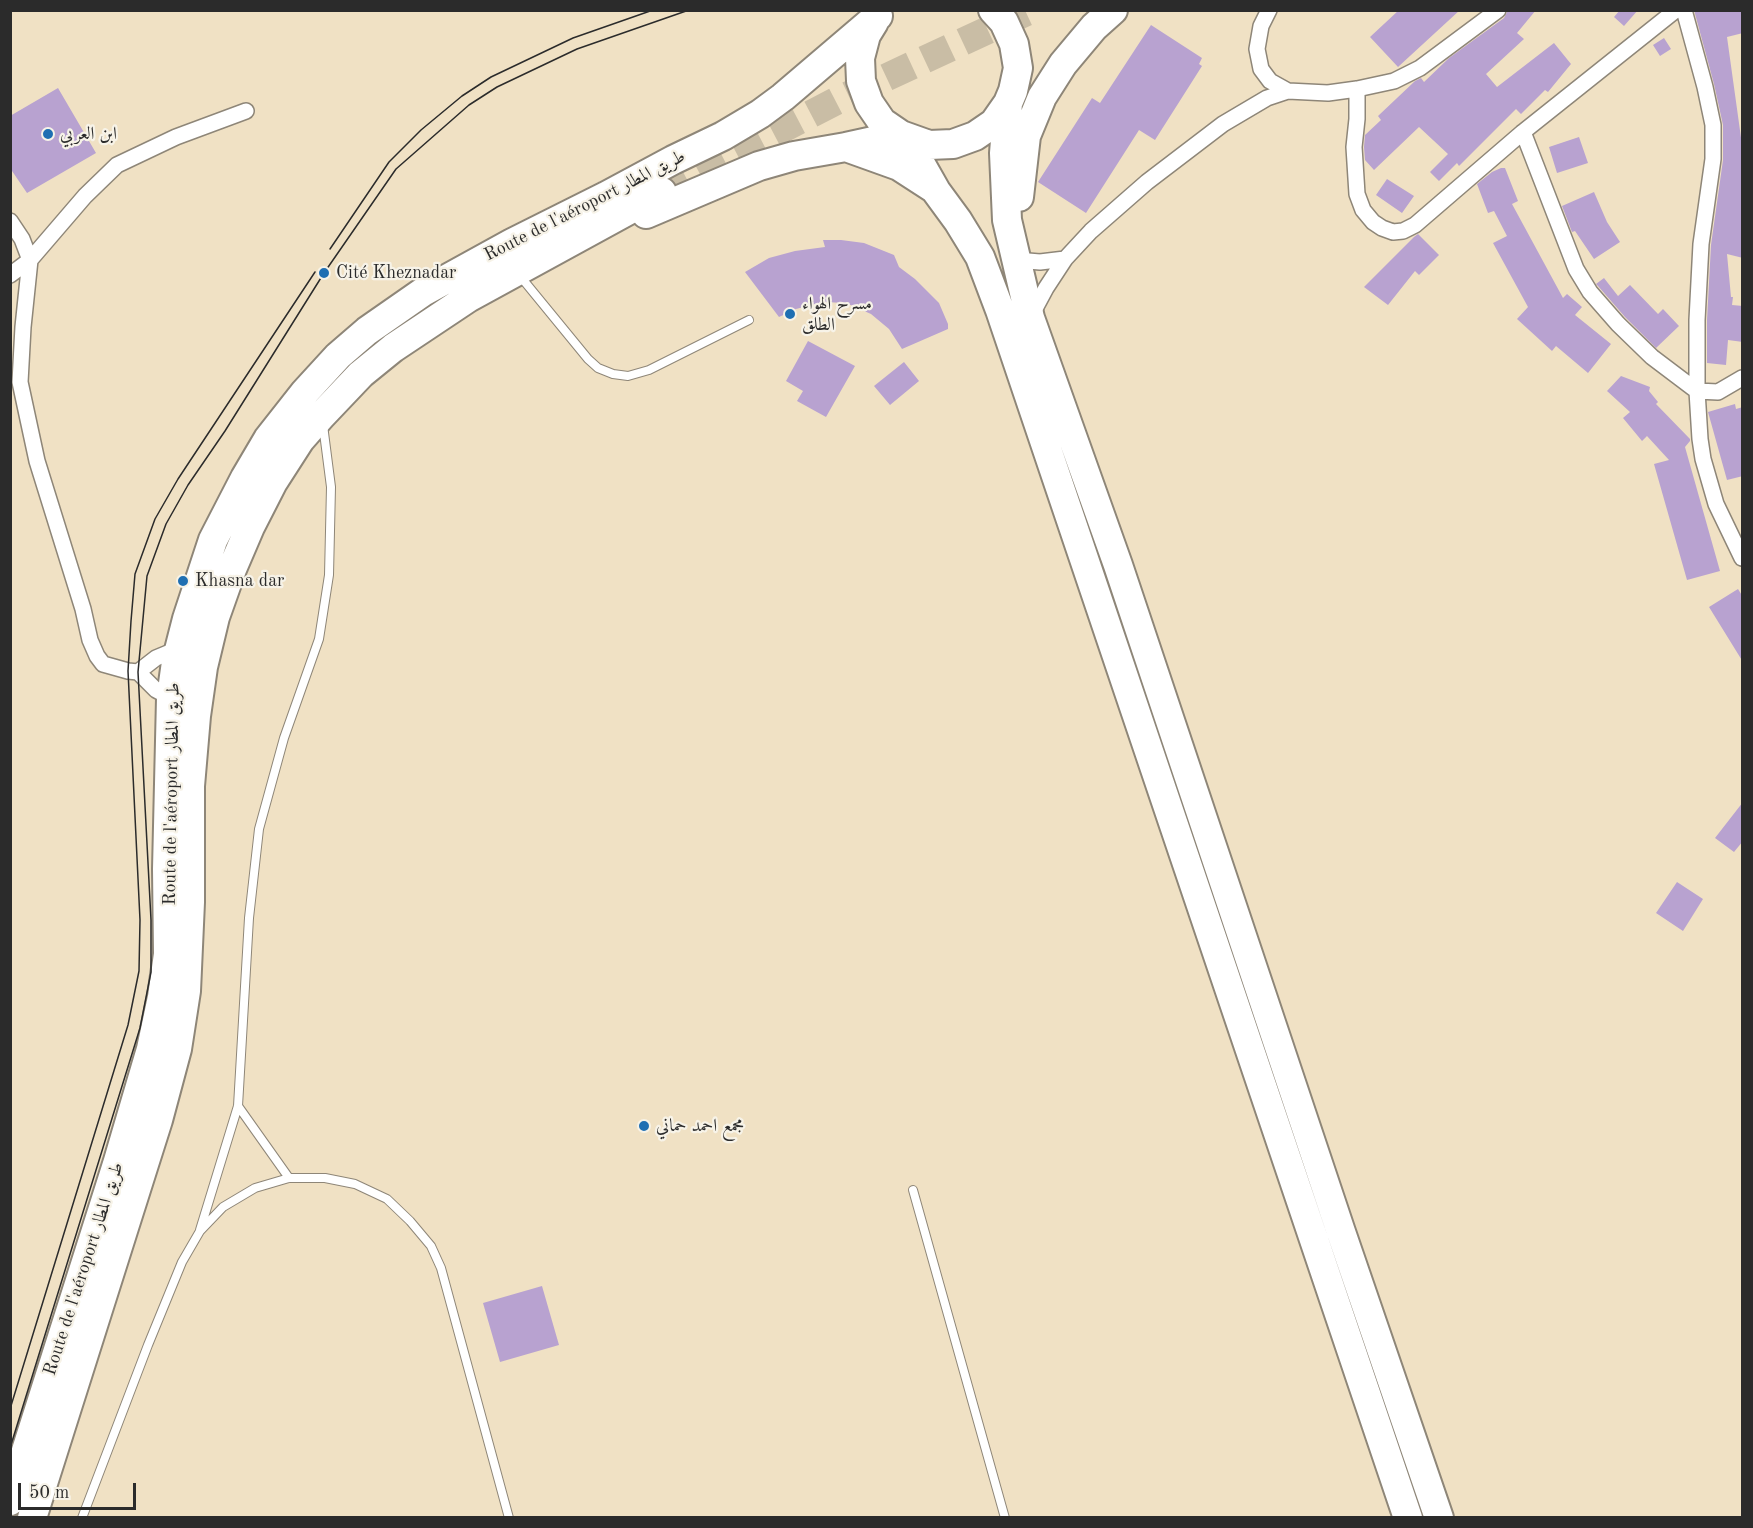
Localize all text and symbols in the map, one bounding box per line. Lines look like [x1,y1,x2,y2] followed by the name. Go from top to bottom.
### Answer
[60,123,117,145] place label: ابن العربي
[41,127,55,141] marker: ابن العربي
[481,146,689,266] street label: Route de l'aéroport طريق المطار
[336,262,456,284] place label: Cité Kheznadar
[317,266,331,280] marker: Cité Kheznadar
[802,293,872,336] place label: مسرح الهواء الطلق
[783,307,797,321] marker: مسرح الهواء الطلق
[195,570,284,592] place label: Khasna dar
[176,574,190,588] marker: Khasna dar
[159,682,185,906] street label: Route de l'aéroport طريق المطار
[656,1115,744,1137] place label: مجمع احمد حماني
[637,1119,651,1133] marker: مجمع احمد حماني
[39,1160,129,1378] street label: Route de l'aéroport طريق المطار
[21,1471,140,1509] scale bar
[29,1484,69,1502] text: 50 m

